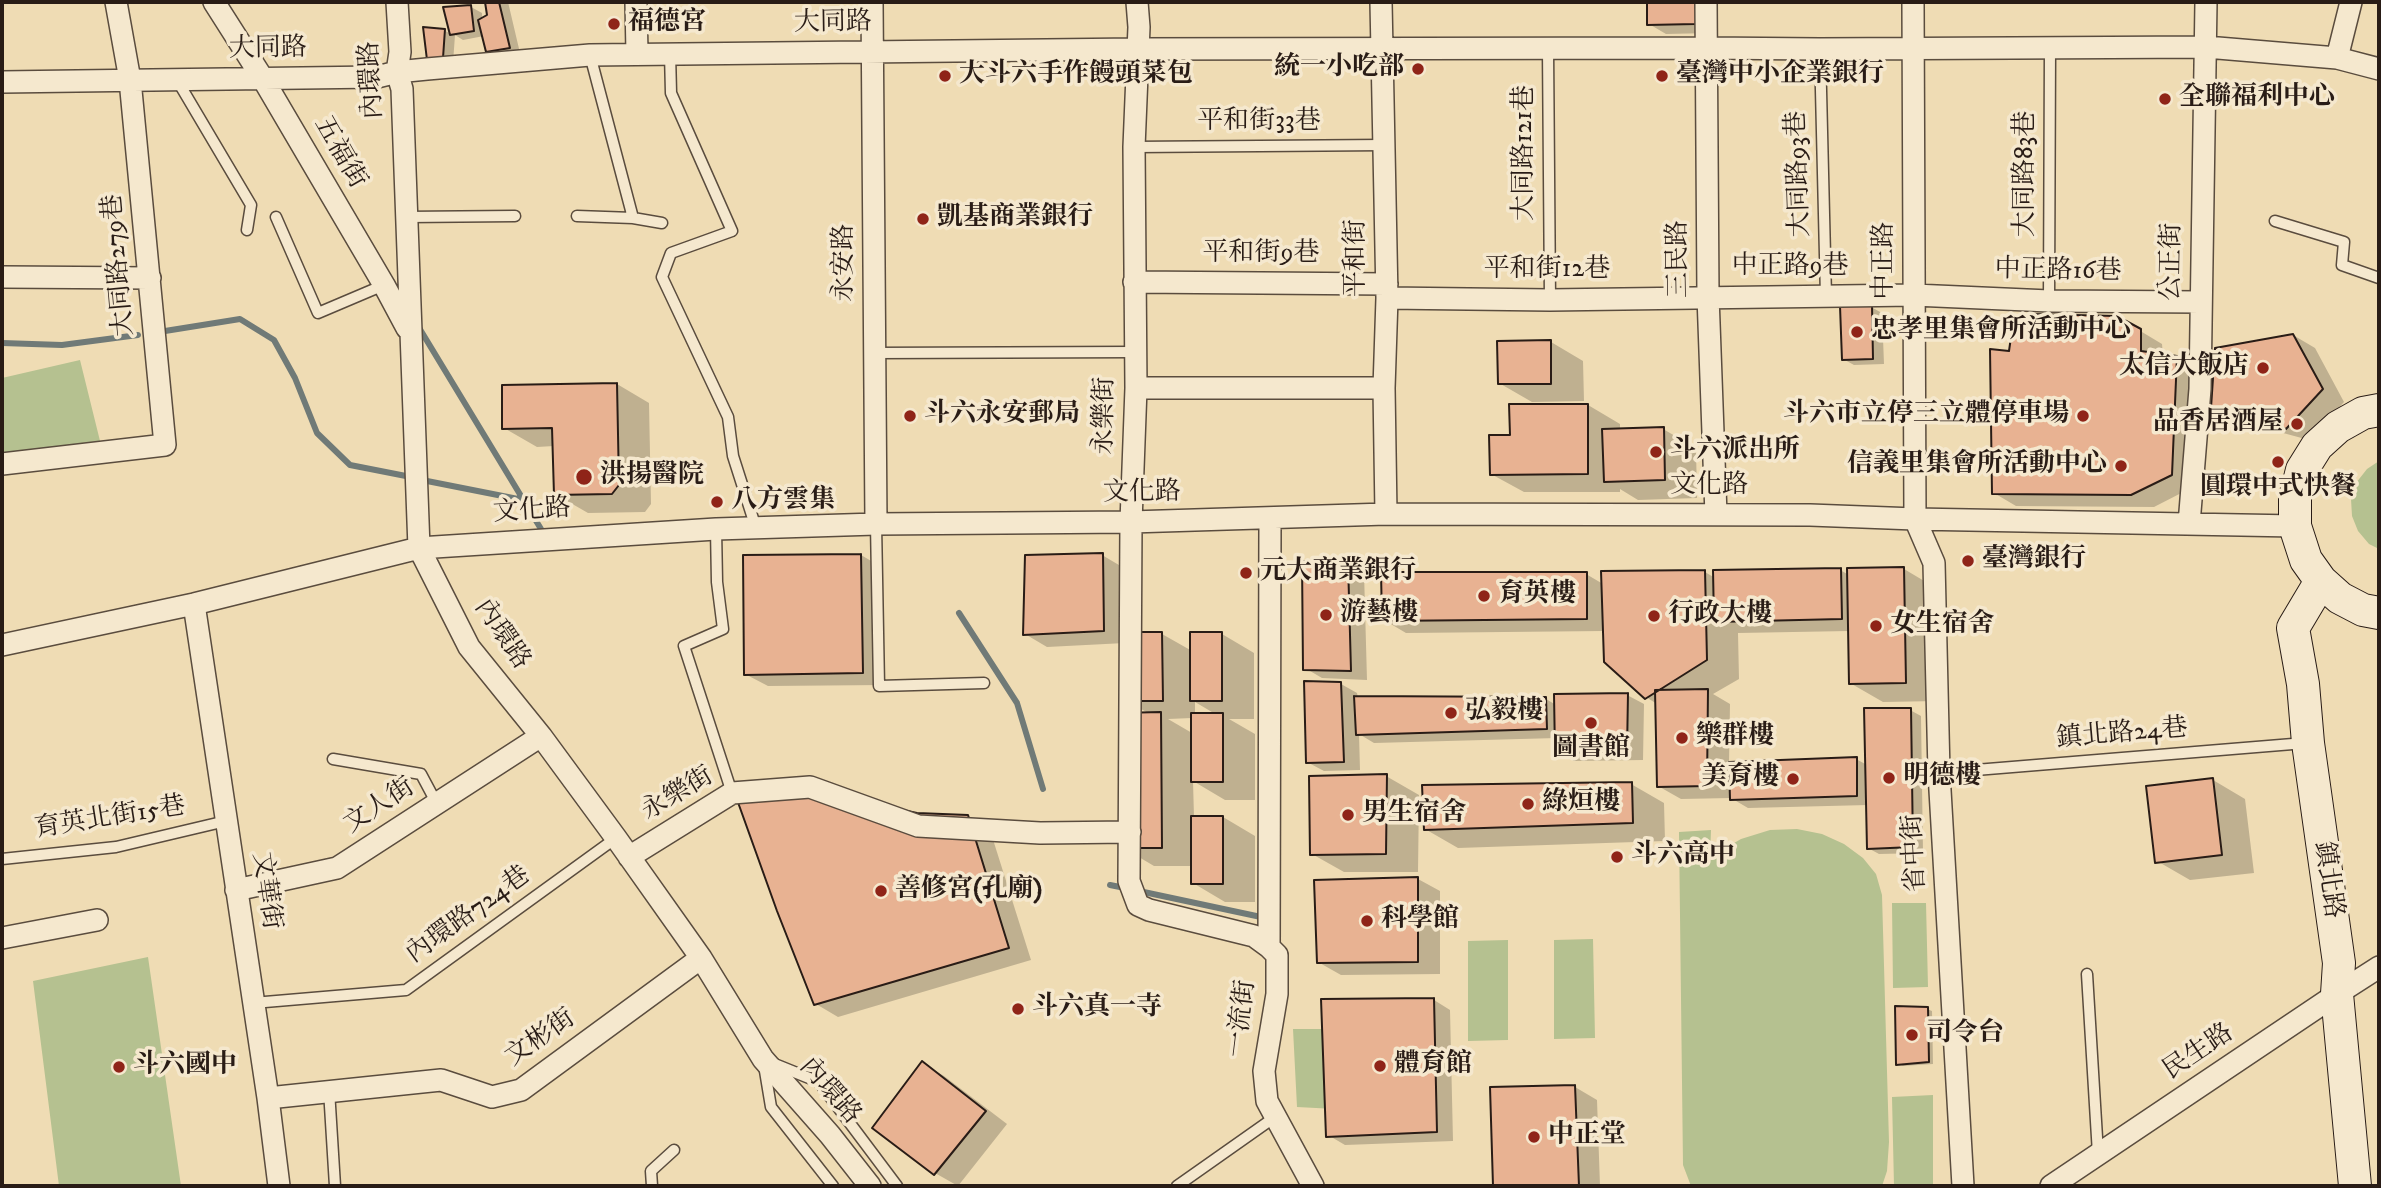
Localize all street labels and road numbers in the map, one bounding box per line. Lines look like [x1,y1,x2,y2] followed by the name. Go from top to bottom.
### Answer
[794,8,872,40] street label: 大同路
[229,34,307,66] street label: 大同路
[355,40,391,120] street label: 內環路
[1510,85,1542,221] street label: 大同路121巷
[1197,107,1321,139] street label: 平和街33巷
[1782,110,1818,238] street label: 大同路93巷
[306,111,372,195] street label: 五福街
[2011,111,2043,237] street label: 大同路83巷
[98,193,142,337] street label: 大同路279巷
[1342,219,1374,297] street label: 平和街
[1664,220,1696,298] street label: 三民路
[1870,222,1902,300] street label: 中正路
[2157,223,2189,301] street label: 公正街
[830,224,862,302] street label: 永安路
[1203,239,1319,271] street label: 平和街9巷
[1732,252,1848,284] street label: 中正路9巷
[1484,255,1610,287] street label: 平和街12巷
[1994,255,2122,289] street label: 中正路16巷
[1090,377,1122,455] street label: 永樂街
[1670,471,1748,503] street label: 文化路
[1103,478,1181,510] street label: 文化路
[492,494,572,530] street label: 文化路
[466,594,536,676] street label: 內環路
[2055,714,2189,756] street label: 鎮北路24巷
[637,762,719,828] street label: 永樂街
[339,773,421,841] street label: 文人街
[32,792,188,846] street label: 育英北街15巷
[1898,813,1934,893] street label: 省中街
[2306,839,2348,921] street label: 鎮北路
[244,850,286,932] street label: 文華街
[401,861,537,971] street label: 內環路724巷
[1223,978,1263,1060] street label: 一流街
[500,1004,582,1074] street label: 文彬街
[2158,1018,2240,1088] street label: 民生路
[792,1052,866,1132] street label: 內環路

